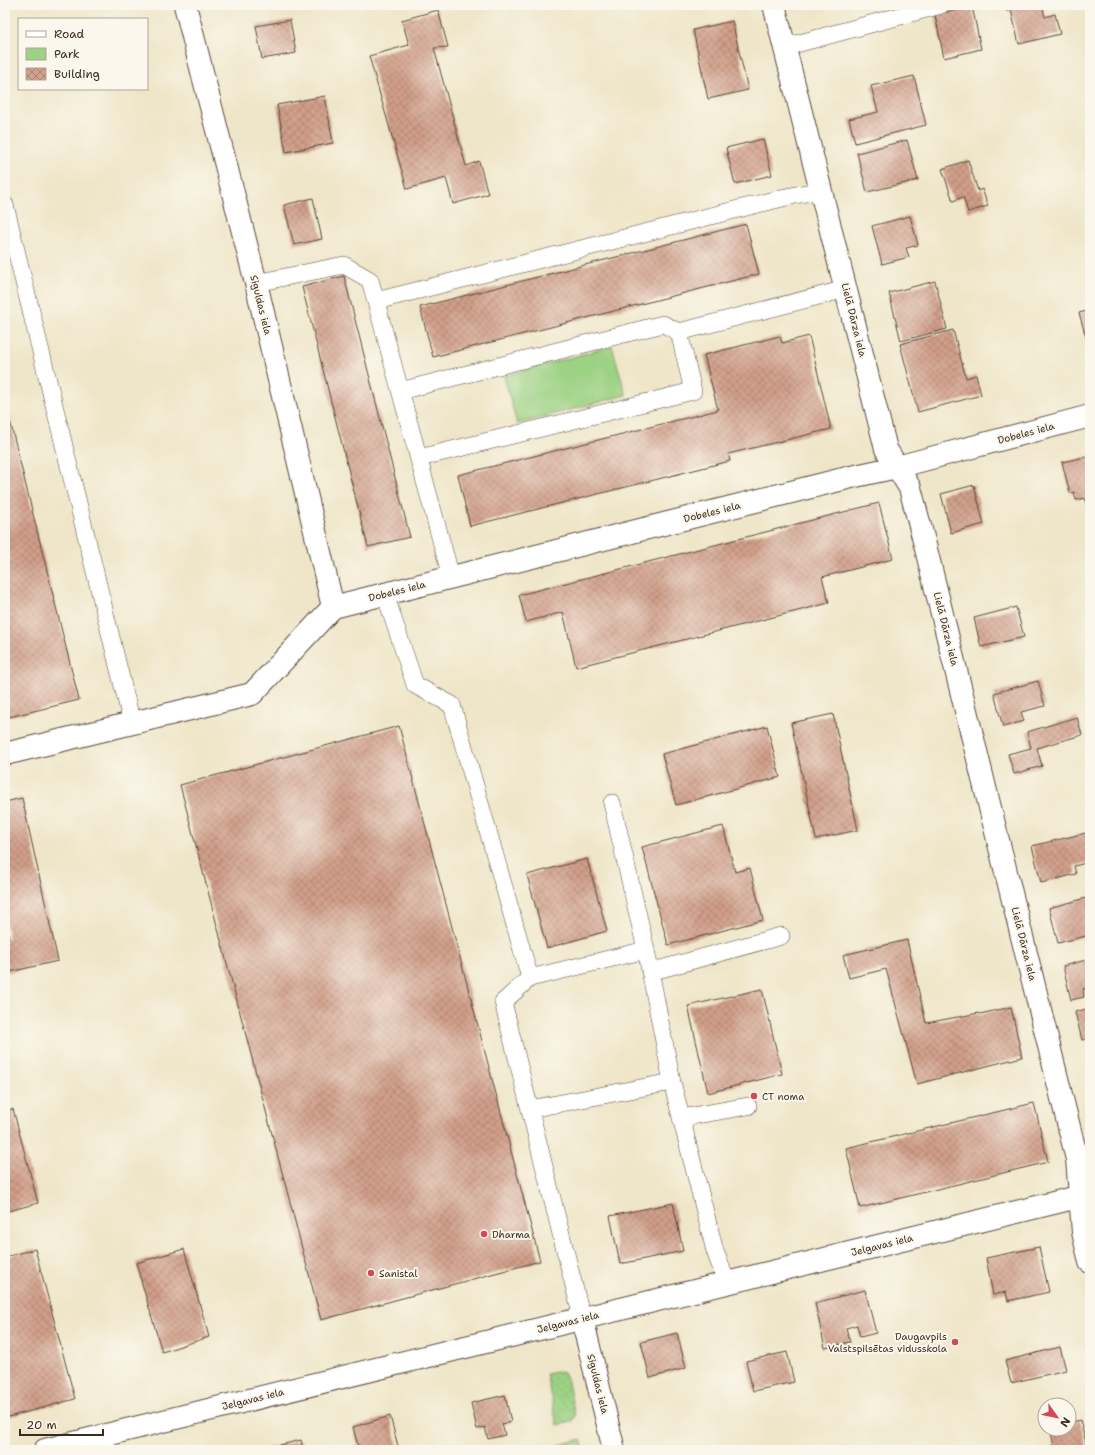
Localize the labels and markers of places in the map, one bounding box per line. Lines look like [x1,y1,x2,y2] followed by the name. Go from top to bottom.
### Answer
[762,1090,805,1103] place label: CT noma
[749,1091,759,1101] marker: CT noma
[492,1228,531,1241] place label: Dharma
[479,1229,489,1239] marker: Dharma
[379,1267,417,1280] place label: Sanistal
[366,1268,376,1278] marker: Sanistal
[828,1330,948,1355] place label: Daugavpils Valstspilsētas vidusskola
[950,1337,960,1347] marker: Daugavpils Valstspilsētas vidusskola

